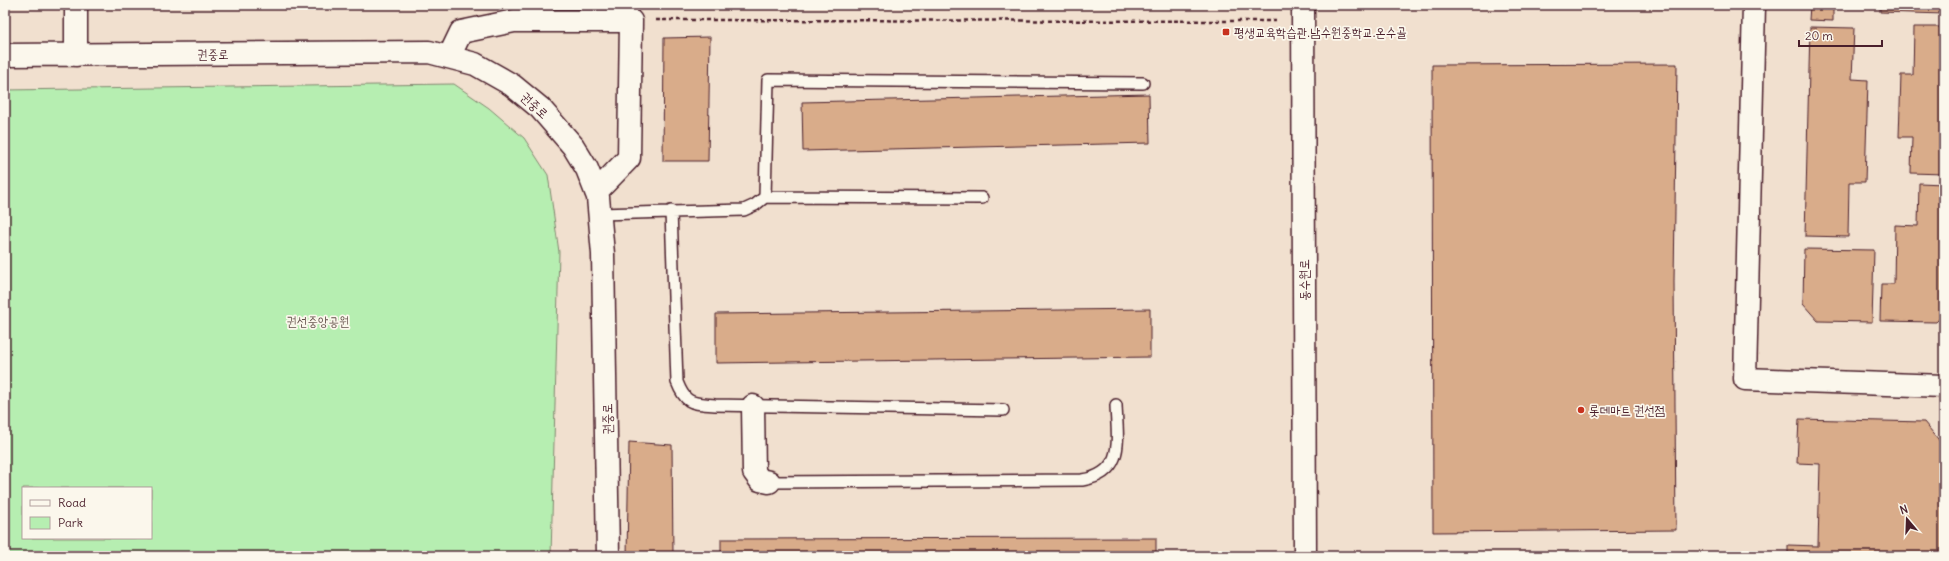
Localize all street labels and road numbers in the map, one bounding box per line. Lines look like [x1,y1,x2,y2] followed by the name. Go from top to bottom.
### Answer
[197,46,229,63] street label: 권중로
[517,88,552,122] street label: 권중로
[1296,259,1313,301] street label: 동수원로
[599,403,616,435] street label: 권중로

